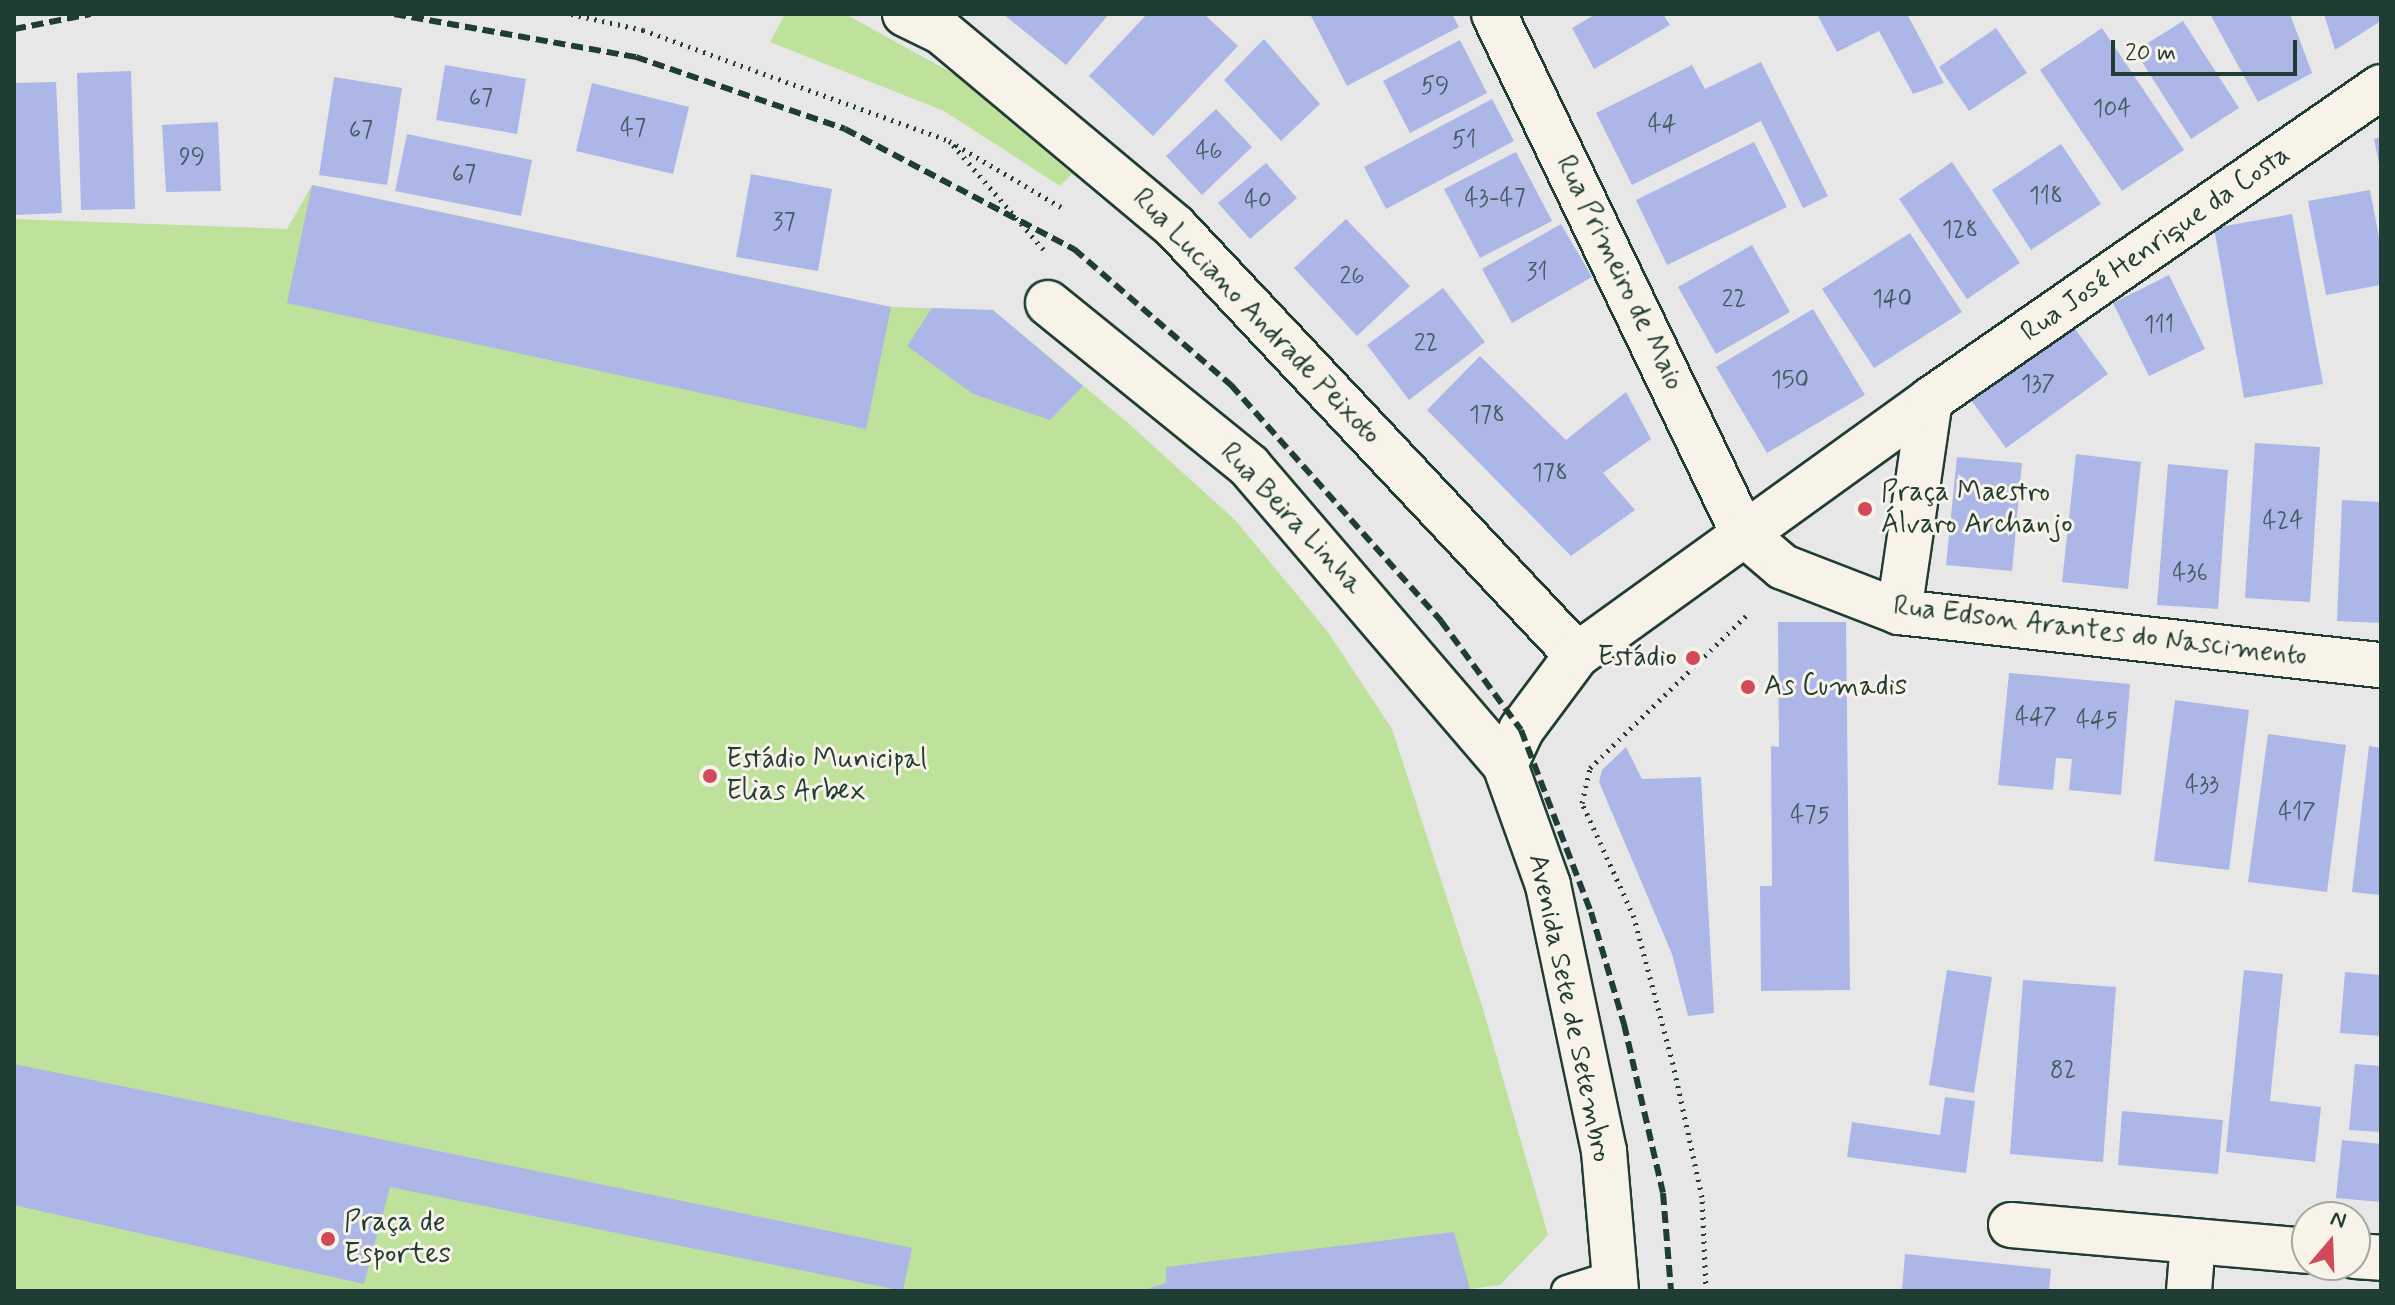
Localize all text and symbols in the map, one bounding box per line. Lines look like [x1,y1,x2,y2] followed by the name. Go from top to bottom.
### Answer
[2115,24,2301,74] scale bar
[2125,38,2176,69] text: 20 m
[1421,73,1449,101] house number: 59
[469,85,493,113] house number: 67
[2093,96,2131,124] house number: 104
[1648,111,1676,139] house number: 44
[620,115,646,143] house number: 47
[349,117,373,145] house number: 67
[1452,127,1476,155] house number: 51
[2013,137,2299,351] street label: Rua José Henrique da Costa
[1195,138,1223,166] house number: 46
[179,144,205,172] house number: 99
[1548,151,1690,395] street label: Rua Primeiro de Maio
[452,161,476,189] house number: 67
[1124,181,1388,453] street label: Rua Luciano Andrade Peixoto
[2029,183,2063,211] house number: 118
[1465,185,1525,213] house number: 43-47
[1244,187,1272,215] house number: 40
[773,209,795,237] house number: 37
[1942,217,1978,245] house number: 128
[1526,259,1548,287] house number: 31
[1339,263,1365,291] house number: 26
[1722,286,1746,314] house number: 22
[1872,286,1912,314] house number: 140
[2144,312,2174,340] house number: 111
[1414,330,1438,358] house number: 22
[1771,367,1809,395] house number: 150
[2021,371,2055,399] house number: 137
[1469,402,1505,430] house number: 178
[1215,439,1367,599] street label: Rua Beira Linha
[1532,460,1568,488] house number: 178
[1881,476,2073,542] place label: Praça Maestro Álvaro Archanjo
[1856,500,1874,518] marker: Praça Maestro Álvaro Archanjo
[2263,508,2303,536] house number: 424
[2172,560,2208,588] house number: 436
[1896,590,2304,674] street label: Rua Edson Arantes do Nascimento
[1597,641,1677,675] place label: Estádio
[1684,649,1702,667] marker: Estádio
[1764,670,1909,704] place label: As Cumadis
[1739,678,1757,696] marker: As Cumadis
[2015,704,2057,732] house number: 447
[2076,707,2118,735] house number: 445
[726,743,923,809] place label: Estádio Municipal Elias Arbex
[701,767,719,785] marker: Estádio Municipal Elias Arbex
[2185,772,2219,800] house number: 433
[2278,799,2316,827] house number: 417
[1790,802,1830,830] house number: 475
[1520,851,1618,1165] street label: Avenida Sete de Setembro
[2050,1057,2076,1085] house number: 82
[2291,1201,2371,1281] north arrow
[2327,1205,2350,1236] text: N
[344,1206,451,1272] place label: Praça de Esportes
[319,1230,337,1248] marker: Praça de Esportes

